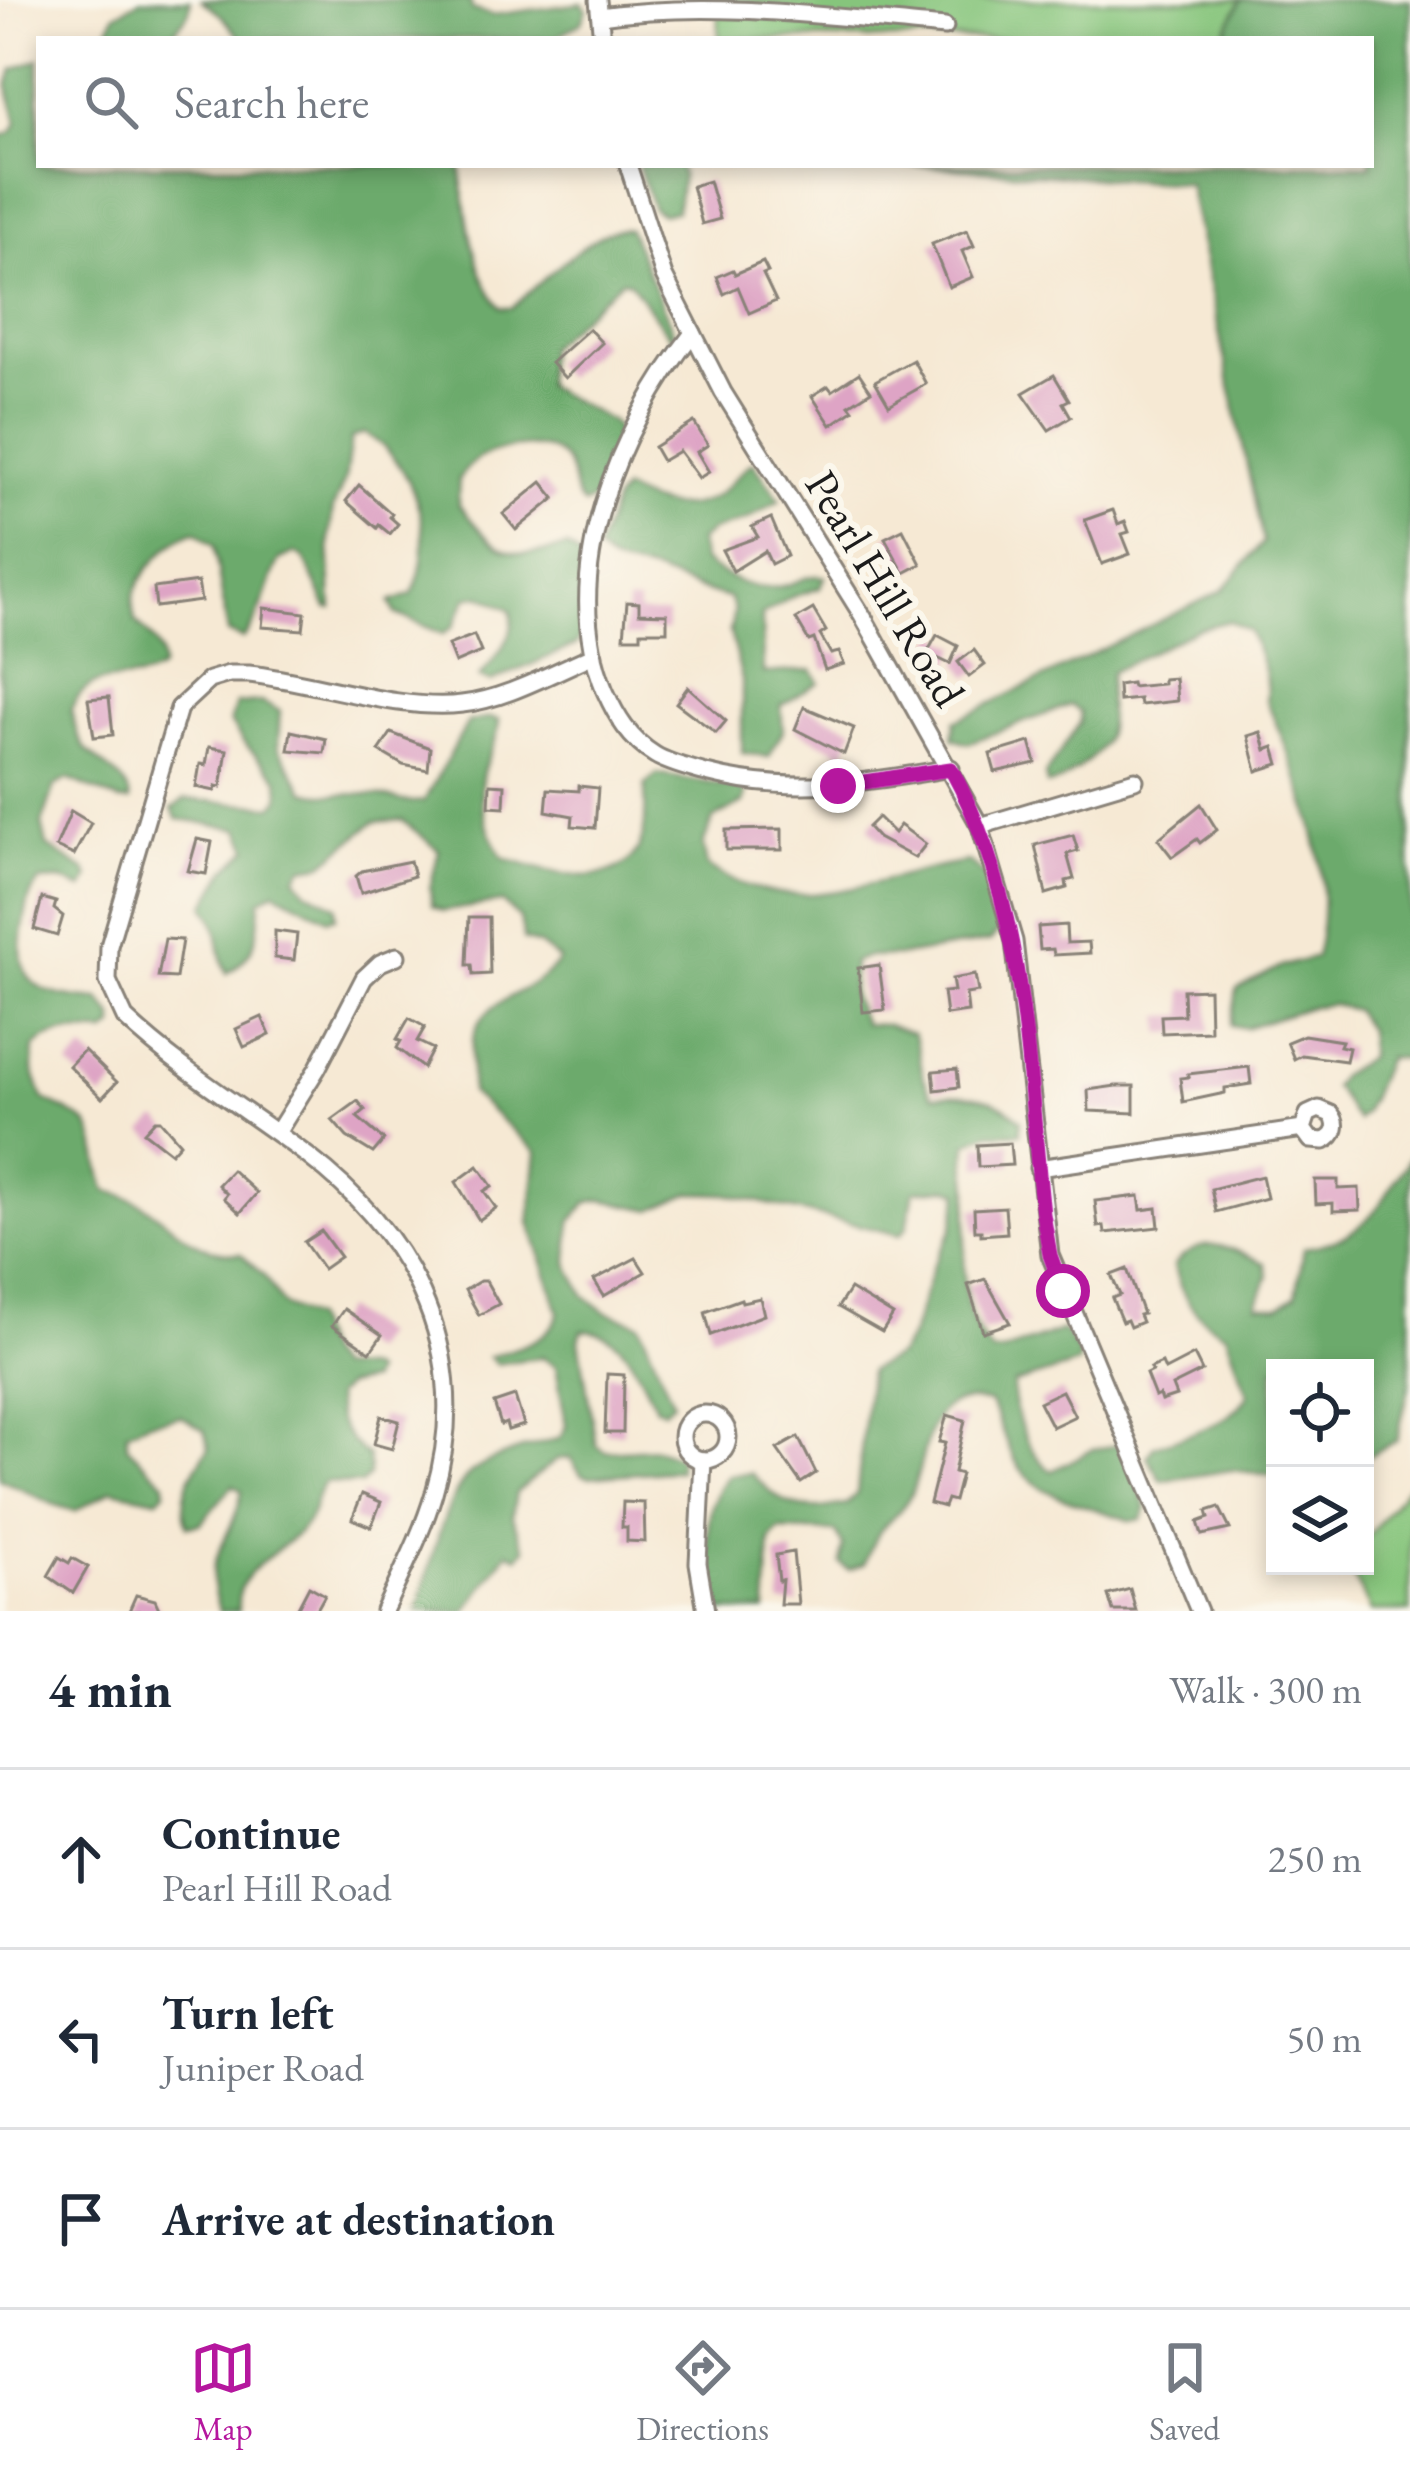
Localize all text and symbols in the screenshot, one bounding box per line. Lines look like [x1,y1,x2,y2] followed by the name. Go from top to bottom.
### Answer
[36,36,1374,168] search box
[78,69,144,135] icon: search
[174,73,369,131] text: Search here
[793,459,979,717] street label: Pearl Hill Road
[811,759,865,813] route end
[1036,1264,1090,1318] route start
[1266,1359,1374,1575] map controls
[1266,1359,1374,1467] button: locate
[1266,1467,1374,1575] button: layers
[48,1656,172,1722] text: 4 min
[1169,1664,1362,1715] text: Walk · 300 m
[162,1804,340,1862] text: Continue
[48,1826,114,1892] icon: ahead
[1268,1833,1362,1884] text: 250 m
[162,1862,392,1913] text: Pearl Hill Road
[162,1984,334,2042] text: Turn left
[48,2006,114,2072] icon: left
[1286,2013,1362,2064] text: 50 m
[162,2042,364,2093] text: Juniper Road
[48,2186,114,2252] icon: arrive
[162,2190,555,2248] text: Arrive at destination
[190,2335,256,2450] tab: Map
[636,2335,769,2450] tab: Directions
[1149,2335,1220,2450] tab: Saved

